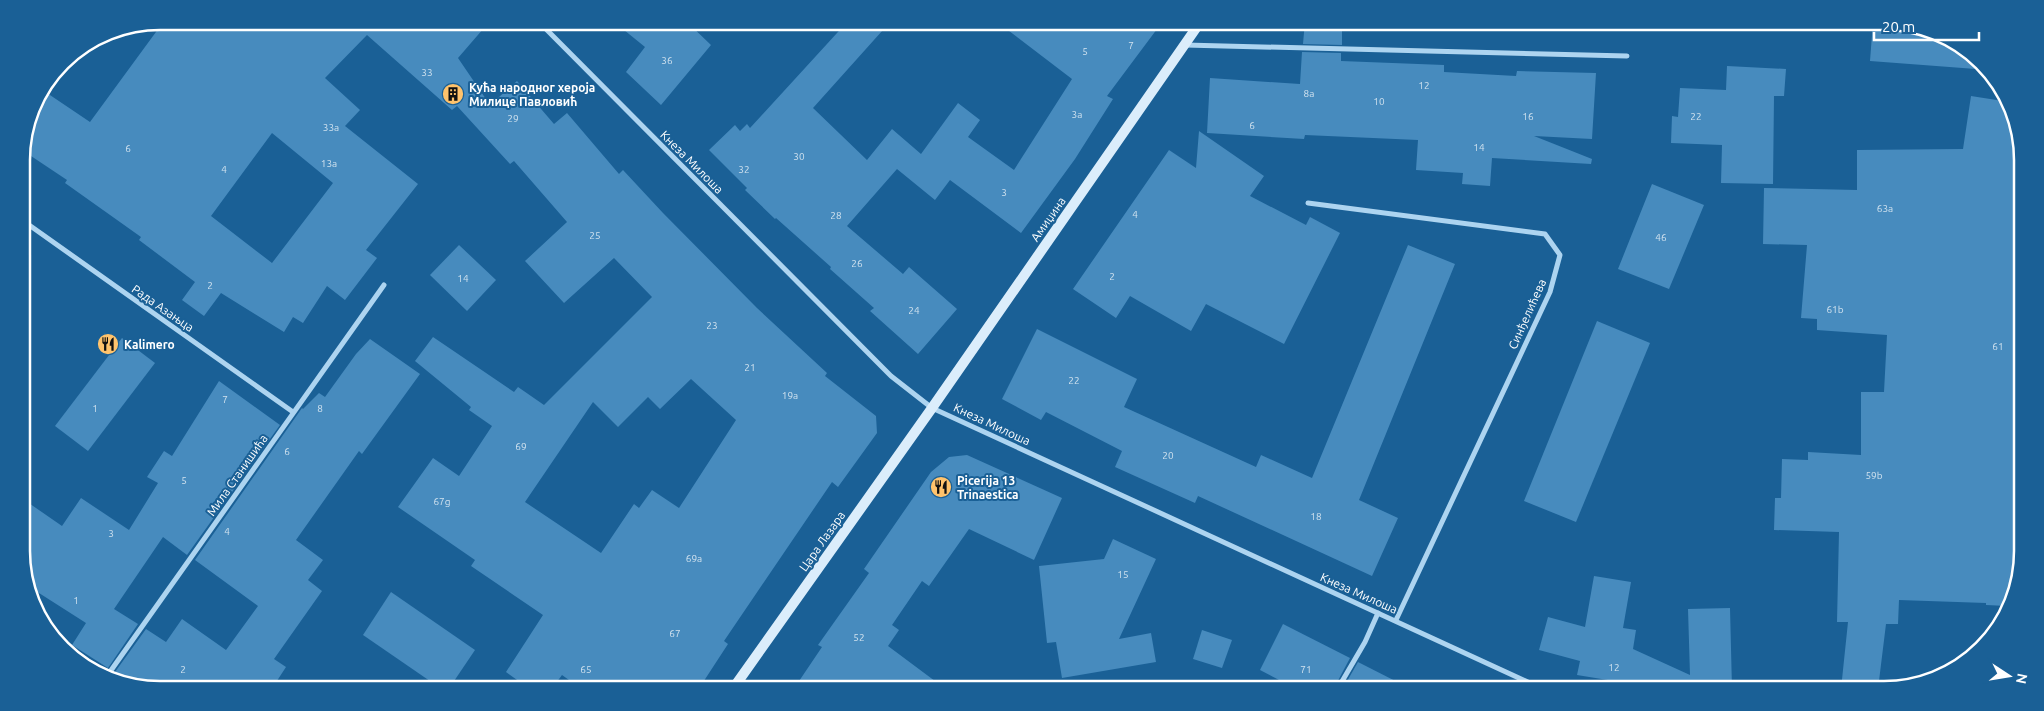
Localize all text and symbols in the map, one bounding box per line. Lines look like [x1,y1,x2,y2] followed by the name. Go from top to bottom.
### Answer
[1874,10,1979,42] scale bar
[1882,18,1915,35] text: 20 m
[1128,40,1134,51] house number: 7
[1082,46,1088,57] house number: 5
[661,55,673,66] house number: 36
[421,67,433,78] house number: 33
[1418,80,1430,91] house number: 12
[469,81,595,108] place label: Кућа народног хероја Милице Павловић
[441,82,465,106] building icon: Кућа народног хероја Милице Павловић
[1304,88,1314,99] house number: 8a
[1373,96,1385,107] house number: 10
[1072,109,1082,120] house number: 3a
[1522,111,1534,122] house number: 16
[1690,111,1702,122] house number: 22
[507,113,519,124] house number: 29
[1249,120,1255,131] house number: 6
[323,122,339,133] house number: 33a
[658,128,726,196] street label: Кнеза Милоша
[1473,142,1485,153] house number: 14
[125,143,131,154] house number: 6
[793,151,805,162] house number: 30
[321,158,337,169] house number: 13a
[221,164,227,175] house number: 4
[738,164,750,175] house number: 32
[1001,187,1007,198] house number: 3
[1028,194,1068,244] street label: Амиџина
[1877,203,1893,214] house number: 63a
[1132,209,1138,220] house number: 4
[830,210,842,221] house number: 28
[589,230,601,241] house number: 25
[1655,232,1667,243] house number: 46
[851,258,863,269] house number: 26
[1109,271,1115,282] house number: 2
[457,273,469,284] house number: 14
[1506,277,1548,351] street label: Синђелићева
[207,280,213,291] house number: 2
[130,282,196,334] street label: Рада Азањца
[1826,304,1844,315] house number: 61b
[908,305,920,316] house number: 24
[706,320,718,331] house number: 23
[96,332,120,356] restaurant icon: Kalimero
[124,338,175,351] place label: Kalimero
[1992,341,2004,352] house number: 61
[744,362,756,373] house number: 21
[1068,375,1080,386] house number: 22
[782,390,798,401] house number: 19a
[222,394,228,405] house number: 7
[952,401,1032,447] street label: Кнеза Милоша
[92,403,98,414] house number: 1
[317,403,323,414] house number: 8
[204,432,270,518] street label: Мила Станишића
[515,441,527,452] house number: 69
[284,446,290,457] house number: 6
[1162,450,1174,461] house number: 20
[1865,470,1883,481] house number: 59b
[957,474,1019,501] place label: Picerija 13 Trinaestica
[181,475,187,486] house number: 5
[929,475,953,499] restaurant icon: Picerija 13 Trinaestica
[433,496,451,507] house number: 67g
[797,509,847,573] street label: Цара Лазара
[1310,511,1322,522] house number: 18
[224,526,230,537] house number: 4
[108,528,114,539] house number: 3
[686,553,702,564] house number: 69a
[1117,569,1129,580] house number: 15
[1318,570,1400,616] street label: Кнеза Милоша
[73,595,79,606] house number: 1
[669,628,681,639] house number: 67
[853,632,865,643] house number: 52
[1984,651,2034,701] north arrow
[1608,662,1620,673] house number: 12
[180,664,186,675] house number: 2
[580,664,592,675] house number: 65
[1300,664,1312,675] house number: 71
[2013,672,2031,685] text: N

